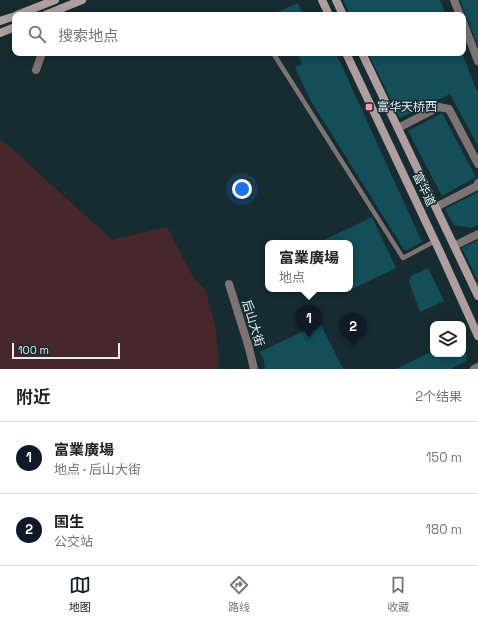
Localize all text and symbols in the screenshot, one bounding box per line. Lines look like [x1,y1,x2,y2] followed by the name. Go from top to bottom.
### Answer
[12,12,466,56] search box
[26,23,48,45] icon: search
[58,26,118,45] text: 搜索地点
[377,99,437,115] place label: 富华天桥西
[364,102,374,112] marker: 富华天桥西
[409,169,439,209] street label: 富华道
[232,179,252,199] your location
[265,240,353,292] popup
[279,248,339,267] text: 富業廣場
[279,269,305,286] text: 地点
[238,298,268,348] street label: 后山大街
[296,305,322,338] pin: 1
[340,313,366,346] pin: 2
[430,321,466,357] map controls
[430,321,466,357] button: layers
[12,341,120,360] scale bar
[18,343,49,357] text: 100 m
[16,386,50,408] text: 附近
[415,388,462,405] text: 2个结果
[54,440,114,459] text: 富業廣場
[26,449,32,466] text: 1
[426,449,462,466] text: 150 m
[54,461,141,478] text: 地点 · 后山大街
[54,512,84,531] text: 国生
[25,521,33,538] text: 2
[426,521,462,538] text: 180 m
[54,533,93,550] text: 公交站
[69,574,91,614] tab: 地图
[228,574,250,614] tab: 路线
[387,574,409,614] tab: 收藏

